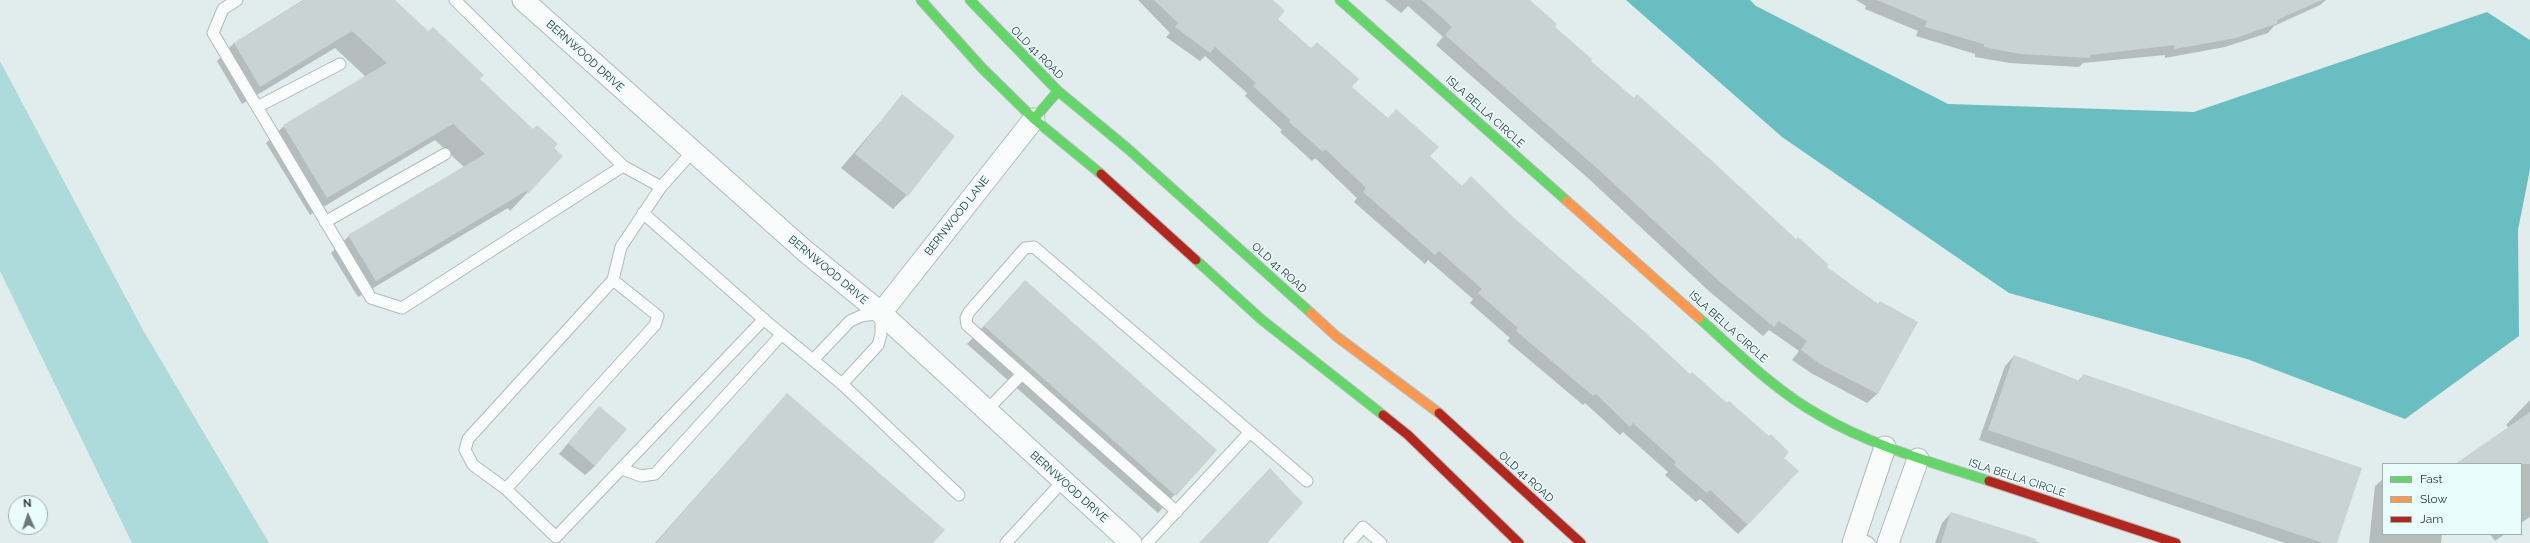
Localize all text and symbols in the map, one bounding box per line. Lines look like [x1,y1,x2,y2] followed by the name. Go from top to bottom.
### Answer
[543,18,627,94] street label: BERNWOOD DRIVE
[1008,24,1066,82] street label: OLD 41 ROAD
[1443,73,1527,151] street label: ISLA BELLA CIRCLE
[922,174,992,258] street label: BERNWOOD LANE
[785,233,871,307] street label: BERNWOOD DRIVE
[1249,240,1309,296] street label: OLD 41 ROAD
[1686,288,1770,366] street label: ISLA BELLA CIRCLE
[1027,449,1111,525] street label: BERNWOOD DRIVE
[1496,449,1556,505] street label: OLD 41 ROAD
[1967,456,2067,500] street label: ISLA BELLA CIRCLE
[2382,463,2522,535] legend
[2420,472,2443,486] text: Fast
[2420,492,2447,506] text: Slow
[8,495,48,535] north arrow
[23,497,32,510] text: N
[2420,512,2443,526] text: Jam

